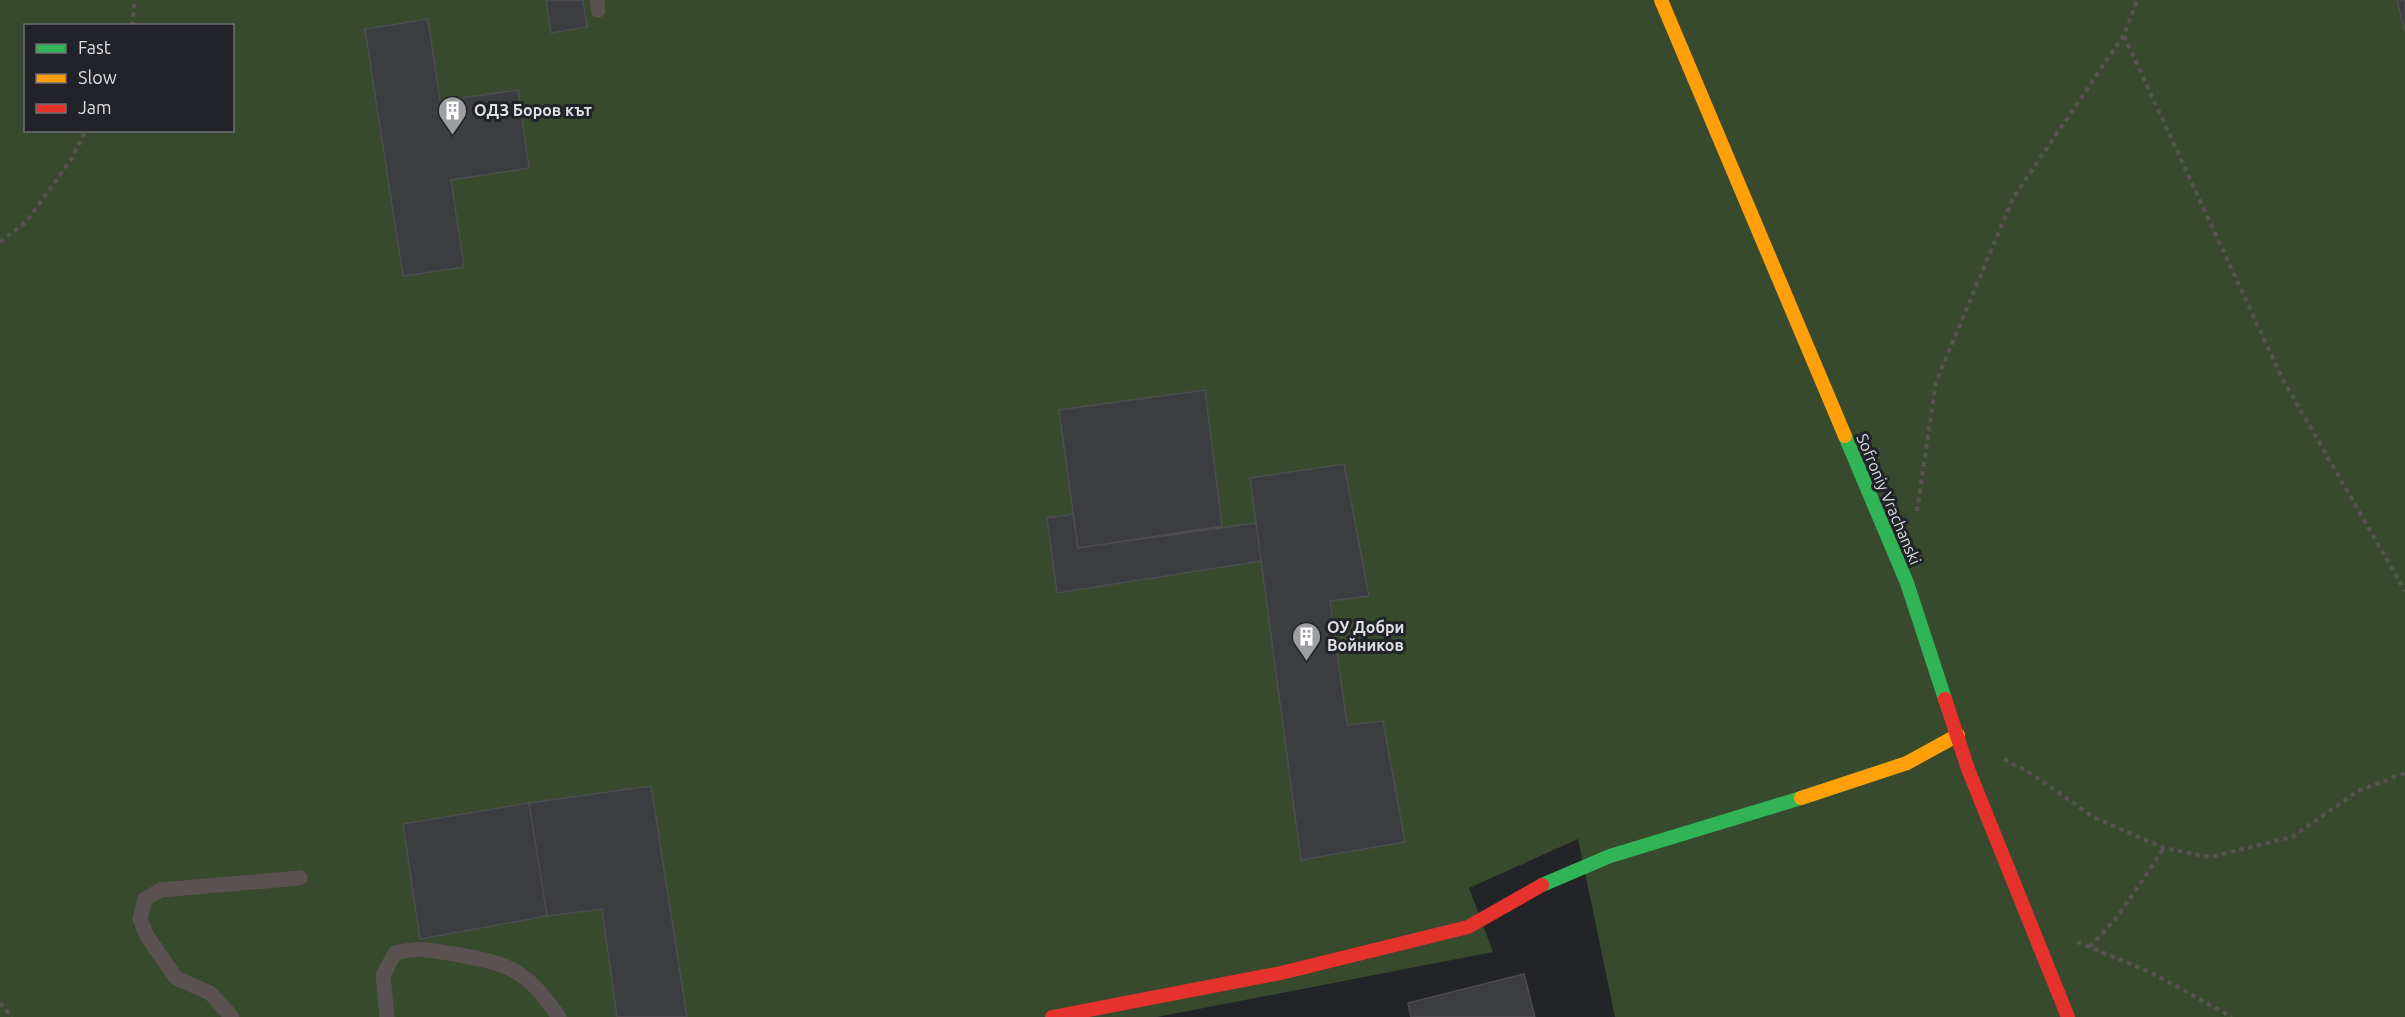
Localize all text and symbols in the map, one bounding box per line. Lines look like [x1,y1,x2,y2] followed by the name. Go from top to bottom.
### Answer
[24,24,234,132] legend
[78,37,111,57] text: Fast
[78,67,117,87] text: Slow
[437,94,469,136] building icon: ОДЗ Боров кът
[78,97,112,117] text: Jam
[474,101,592,119] place label: ОДЗ Боров кът
[1853,431,1925,567] street label: Sofroniy Vrachanski
[1327,618,1404,654] place label: ОУ Добри Войников
[1290,620,1322,662] building icon: ОУ Добри Войников

